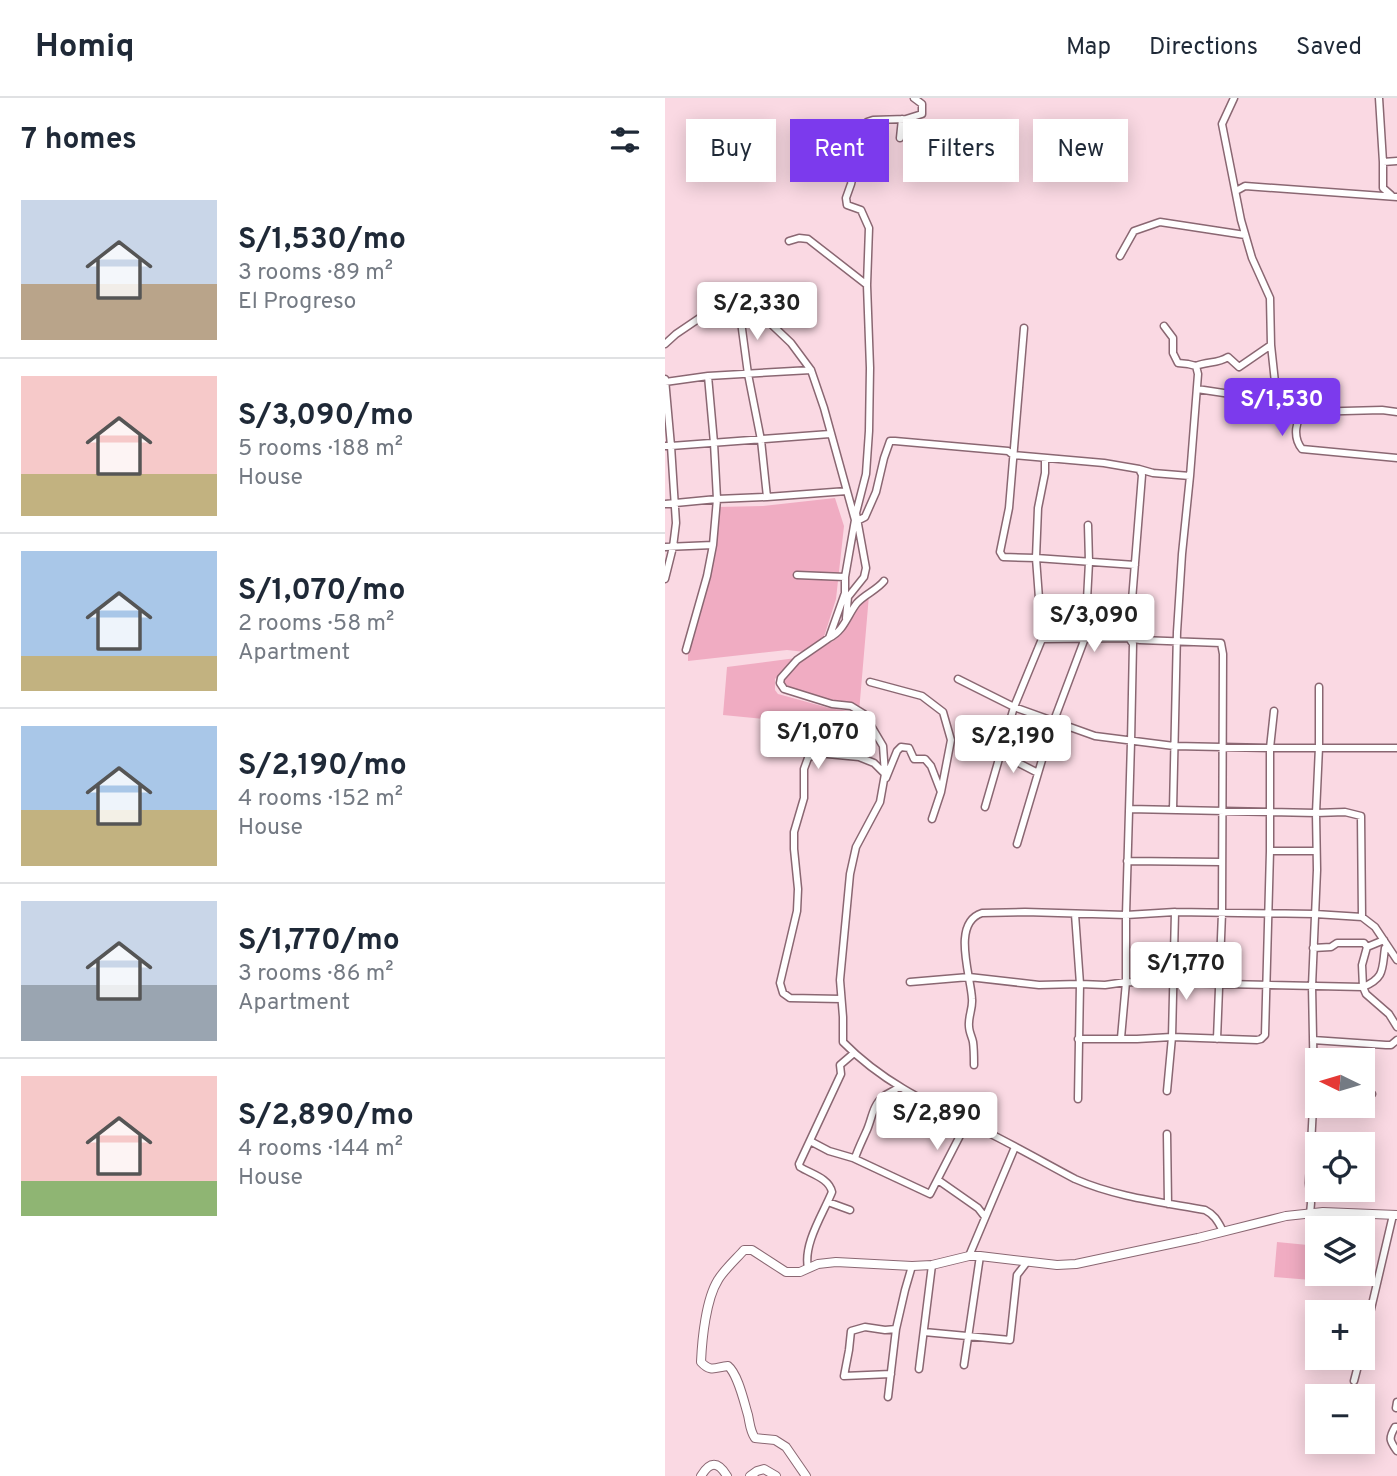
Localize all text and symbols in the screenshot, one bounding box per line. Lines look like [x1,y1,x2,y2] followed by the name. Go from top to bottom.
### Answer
[35,27,135,69] text: Homiq
[1066,33,1111,63] text: Map
[1149,33,1258,63] text: Directions
[1296,33,1362,63] text: Saved
[686,119,776,182] chip: Buy
[790,119,889,182] chip: Rent
[903,119,1019,182] chip: Filters
[1033,119,1128,182] chip: New
[606,121,644,159] icon: filters
[21,122,137,159] text: 7 homes
[238,222,406,259] text: S/1,530/mo
[77,228,161,312] icon: home
[238,259,393,288] text: 3 rooms · 89 m²
[692,282,822,342] pin: S/2,330
[238,288,356,317] text: El Progreso
[713,290,801,319] text: S/2,330
[1217,378,1347,438] pin: S/1,530
[1240,386,1324,415] text: S/1,530
[238,398,414,435] text: S/3,090/mo
[77,404,161,488] icon: home
[238,435,403,464] text: 5 rooms · 188 m²
[238,464,303,493] text: House
[238,573,406,610] text: S/1,070/mo
[77,579,161,663] icon: home
[1029,594,1159,654] pin: S/3,090
[1049,602,1139,631] text: S/3,090
[238,610,394,639] text: 2 rooms · 58 m²
[238,639,350,668] text: Apartment
[753,712,883,771] pin: S/1,070
[948,716,1078,775] pin: S/2,190
[776,719,860,748] text: S/1,070
[971,723,1055,752] text: S/2,190
[238,748,407,785] text: S/2,190/mo
[77,754,161,838] icon: home
[238,785,403,814] text: 4 rooms · 152 m²
[238,814,303,843] text: House
[238,923,400,960] text: S/1,770/mo
[77,929,161,1013] icon: home
[1121,942,1251,1002] pin: S/1,770
[1147,950,1225,979] text: S/1,770
[238,960,394,989] text: 3 rooms · 86 m²
[238,989,350,1018] text: Apartment
[1305,1048,1375,1118] north arrow
[1305,1048,1375,1454] map controls
[872,1093,1002,1152] pin: S/2,890
[238,1098,414,1135] text: S/2,890/mo
[892,1100,982,1129] text: S/2,890
[77,1104,161,1188] icon: home
[1305,1132,1375,1202] button: locate
[238,1135,403,1164] text: 4 rooms · 144 m²
[238,1164,303,1193] text: House
[1305,1216,1375,1286] button: layers
[1305,1300,1375,1370] button: +
[1305,1384,1375,1454] button: −

